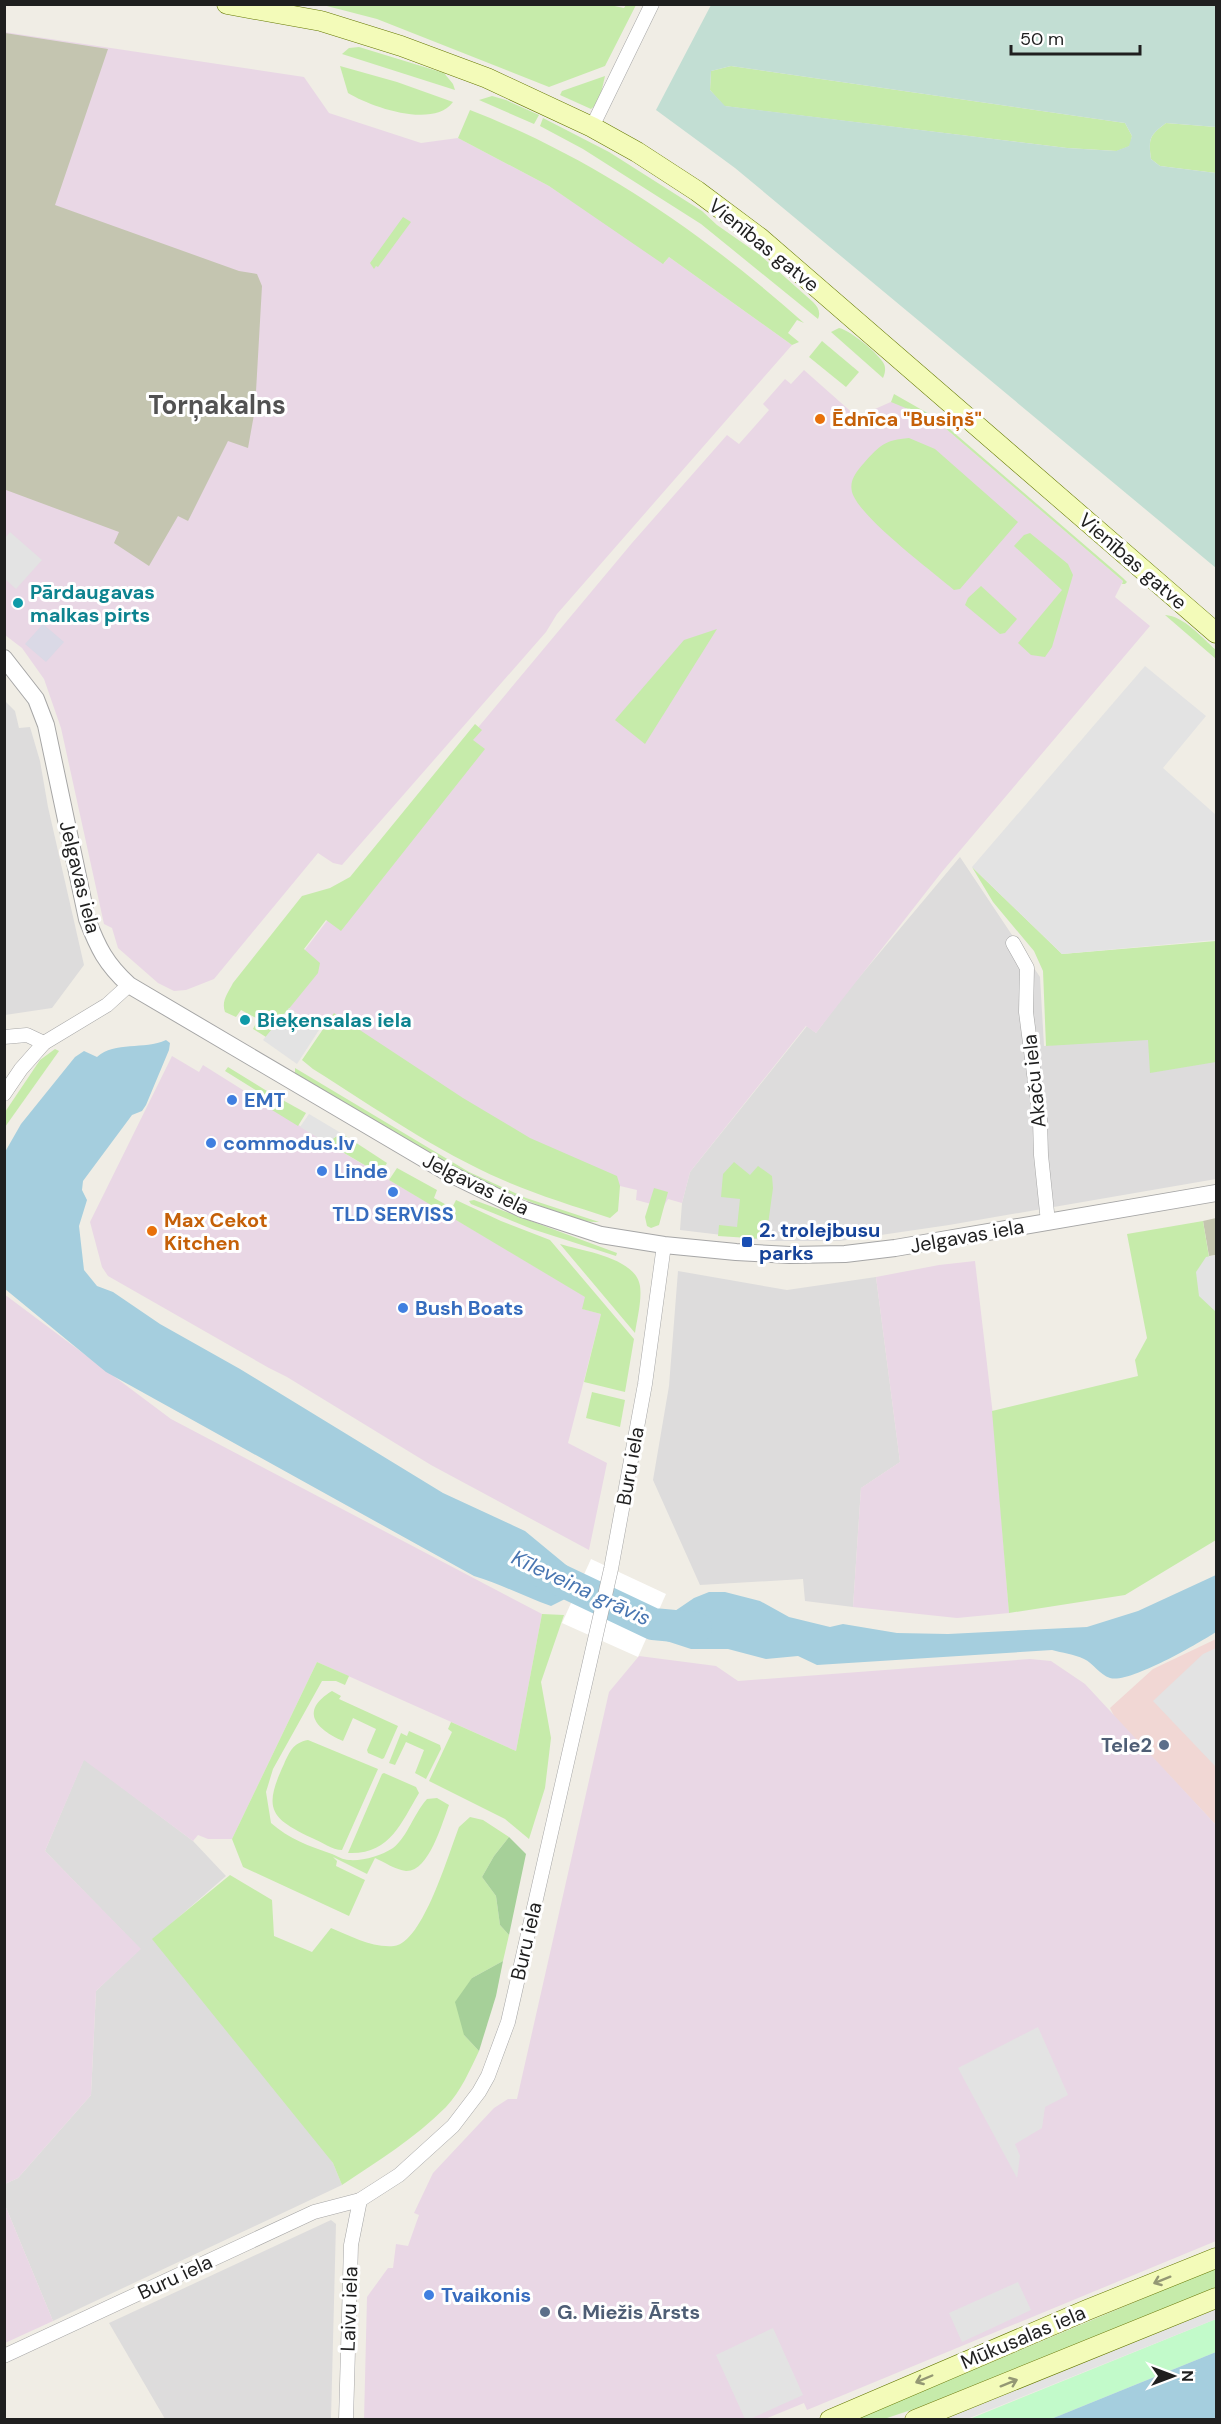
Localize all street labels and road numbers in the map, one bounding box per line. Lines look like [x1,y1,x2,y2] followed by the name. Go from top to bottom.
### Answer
[703,192,825,298] street label: Vienības gatve
[1073,507,1193,615] street label: Vienības gatve
[53,818,107,936] street label: Jelgavas iela
[1016,1033,1052,1129] street label: Akaču iela
[418,1147,534,1221] street label: Jelgavas iela
[908,1213,1026,1259] street label: Jelgavas iela
[610,1425,650,1507] street label: Buru iela
[504,1899,548,1983] street label: Buru iela
[134,2248,216,2306] street label: Buru iela
[335,2266,363,2352] street label: Laivu iela
[957,2299,1089,2375] street label: Mūkusalas iela

